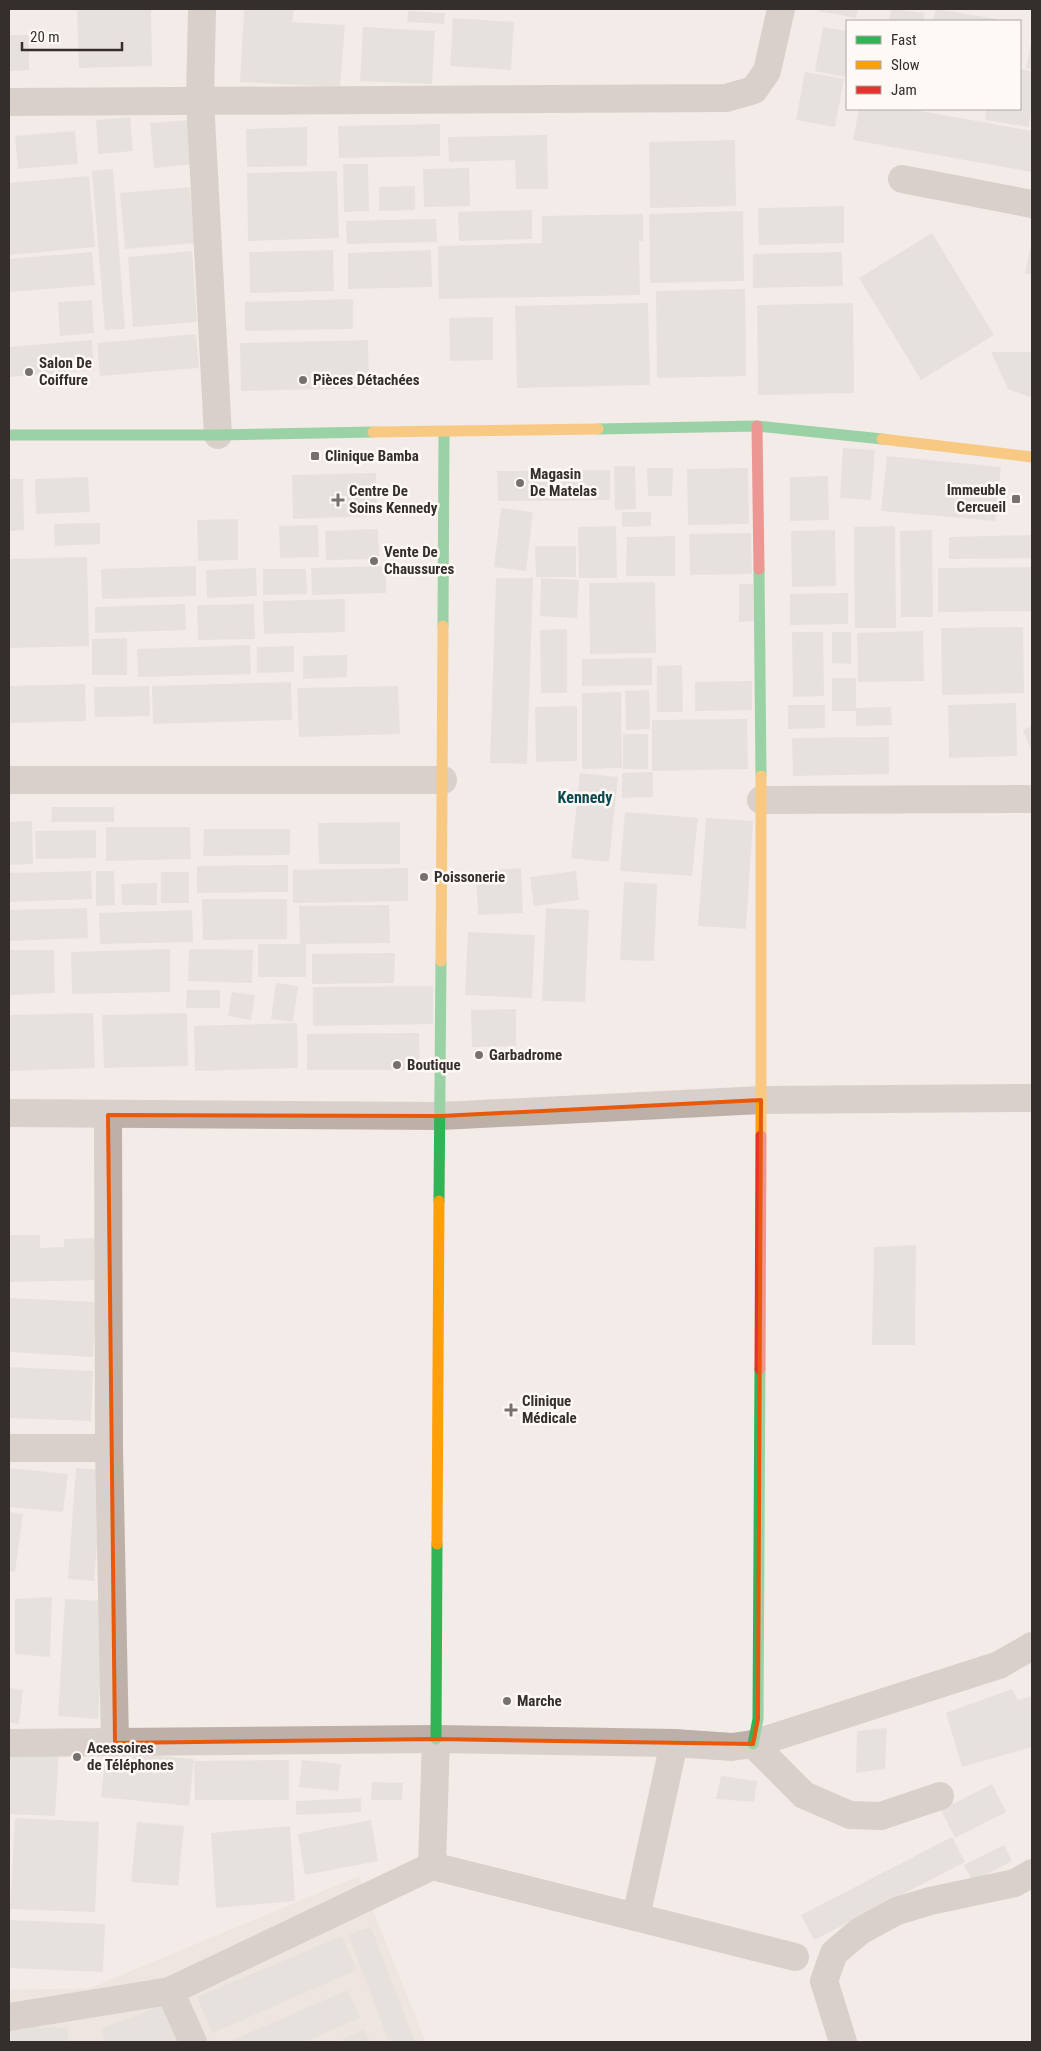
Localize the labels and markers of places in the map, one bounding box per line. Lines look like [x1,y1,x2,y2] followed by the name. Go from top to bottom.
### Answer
[39,354,92,389] place label: Salon De Coiffure
[23,366,35,378] marker: Salon De Coiffure
[313,371,420,389] place label: Pièces Détachées
[297,374,309,386] marker: Pièces Détachées
[325,447,419,465] place label: Clinique Bamba
[309,450,321,462] marker: Clinique Bamba
[530,465,597,500] place label: Magasin De Matelas
[514,477,526,489] marker: Magasin De Matelas
[947,481,1006,516] place label: Immeuble Cercueil
[349,482,438,517] place label: Centre De Soins Kennedy
[331,493,345,507] marker: Centre De Soins Kennedy
[1010,493,1022,505] marker: Immeuble Cercueil
[384,543,454,578] place label: Vente De Chaussures
[368,555,380,567] marker: Vente De Chaussures
[434,868,505,886] place label: Poissonerie
[418,871,430,883] marker: Poissonerie
[489,1046,562,1064] place label: Garbadrome
[473,1049,485,1061] marker: Garbadrome
[407,1056,461,1074] place label: Boutique
[391,1059,403,1071] marker: Boutique
[522,1392,577,1427] place label: Clinique Médicale
[504,1403,518,1417] marker: Clinique Médicale
[517,1692,562,1710] place label: Marche
[501,1695,513,1707] marker: Marche
[87,1739,174,1774] place label: Acessoires de Téléphones
[71,1751,83,1763] marker: Acessoires de Téléphones

